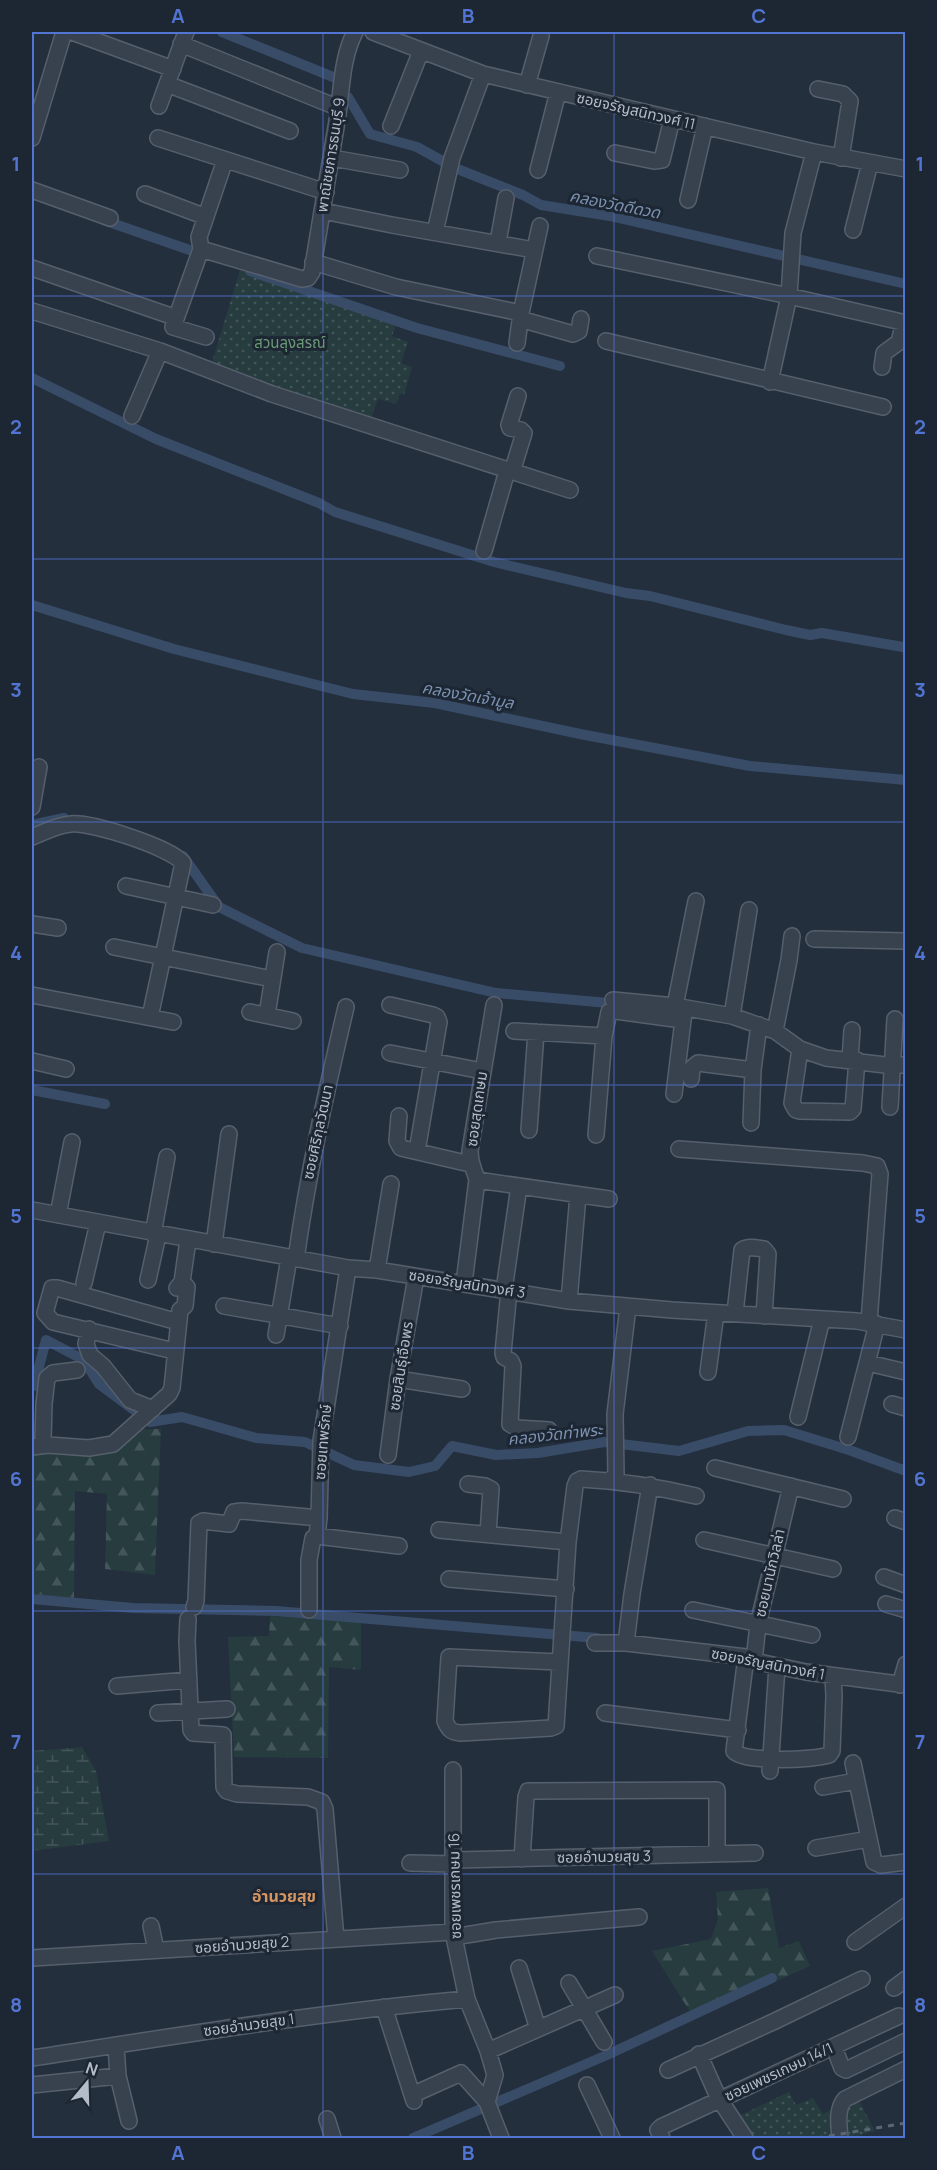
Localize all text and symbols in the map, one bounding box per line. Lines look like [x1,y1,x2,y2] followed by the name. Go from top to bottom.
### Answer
[171,2,185,29] text: A
[462,2,475,29] text: B
[752,2,766,29] text: C
[575,87,698,134] street label: ซอยจรัญสนิทวงศ์ 11
[311,96,350,214] street label: พาณิชยการธนบุรี 9
[12,150,20,177] text: 1
[916,150,924,177] text: 1
[568,184,663,224] water label: คลองวัดดีดวด
[254,332,326,353] park label: สวนลุงสรณ์
[10,413,22,440] text: 2
[914,413,926,440] text: 2
[10,676,22,703] text: 3
[420,676,516,714] water label: คลองวัดเจ้ามูล
[914,676,926,703] text: 3
[10,939,22,966] text: 4
[914,939,926,966] text: 4
[461,1070,492,1148] street label: ซอยสุดเกษม
[297,1083,338,1181] street label: ซอยศิริกุลวัฒนา
[10,1202,22,1229] text: 5
[914,1202,926,1229] text: 5
[407,1264,527,1303] street label: ซอยจรัญสนิทวงศ์ 3
[383,1320,418,1412] street label: ซอยสินธุ์เจือพร
[309,1403,336,1481] street label: ซอยเทพรักษ์
[507,1418,605,1450] water label: คลองวัดท่าพระ
[10,1465,22,1492] text: 6
[914,1465,926,1492] text: 6
[749,1527,790,1619] street label: ซอยนานักวิลล่า
[709,1642,827,1685] street label: ซอยจรัญสนิทวงศ์ 1
[11,1728,21,1755] text: 7
[915,1728,925,1755] text: 7
[443,1833,466,1939] street label: ซอยเพชรเกษม 16
[557,1845,651,1868] street label: ซอยอำนวยสุข 3
[252,1885,316,1907] district label: อำนวยสุข
[194,1931,290,1958] street label: ซอยอำนวยสุข 2
[10,1991,22,2018] text: 8
[914,1991,926,2018] text: 8
[202,2008,296,2041] street label: ซอยอำนวยสุข 1
[721,2037,837,2106] street label: ซอยเพชรเกษม 14/1
[57,2053,117,2113] north arrow
[83,2057,101,2081] text: N
[171,2139,185,2166] text: A
[462,2139,475,2166] text: B
[752,2139,766,2166] text: C

